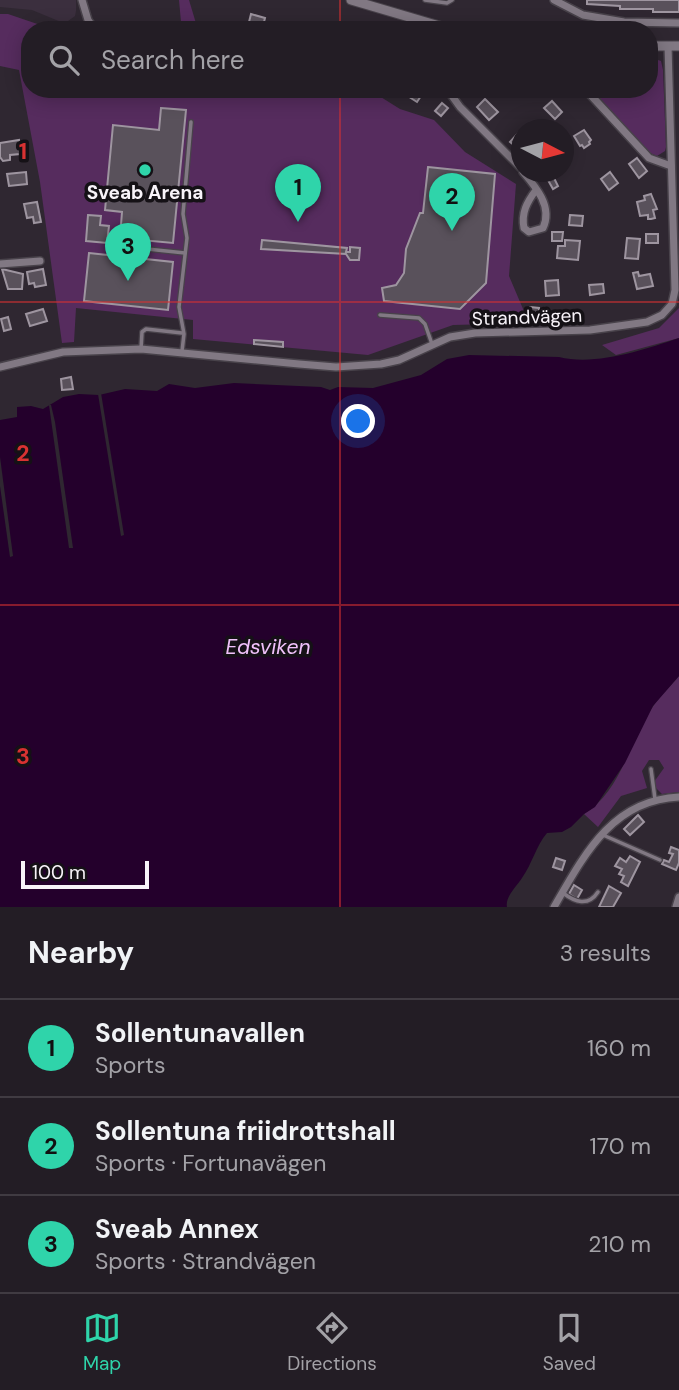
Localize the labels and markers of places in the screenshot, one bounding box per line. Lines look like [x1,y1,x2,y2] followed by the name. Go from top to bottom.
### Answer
[137,162,153,178] marker: Sveab Arena
[275,164,321,222] pin: 1
[429,173,475,231] pin: 2
[87,180,203,205] place label: Sveab Arena
[105,223,151,281] pin: 3

